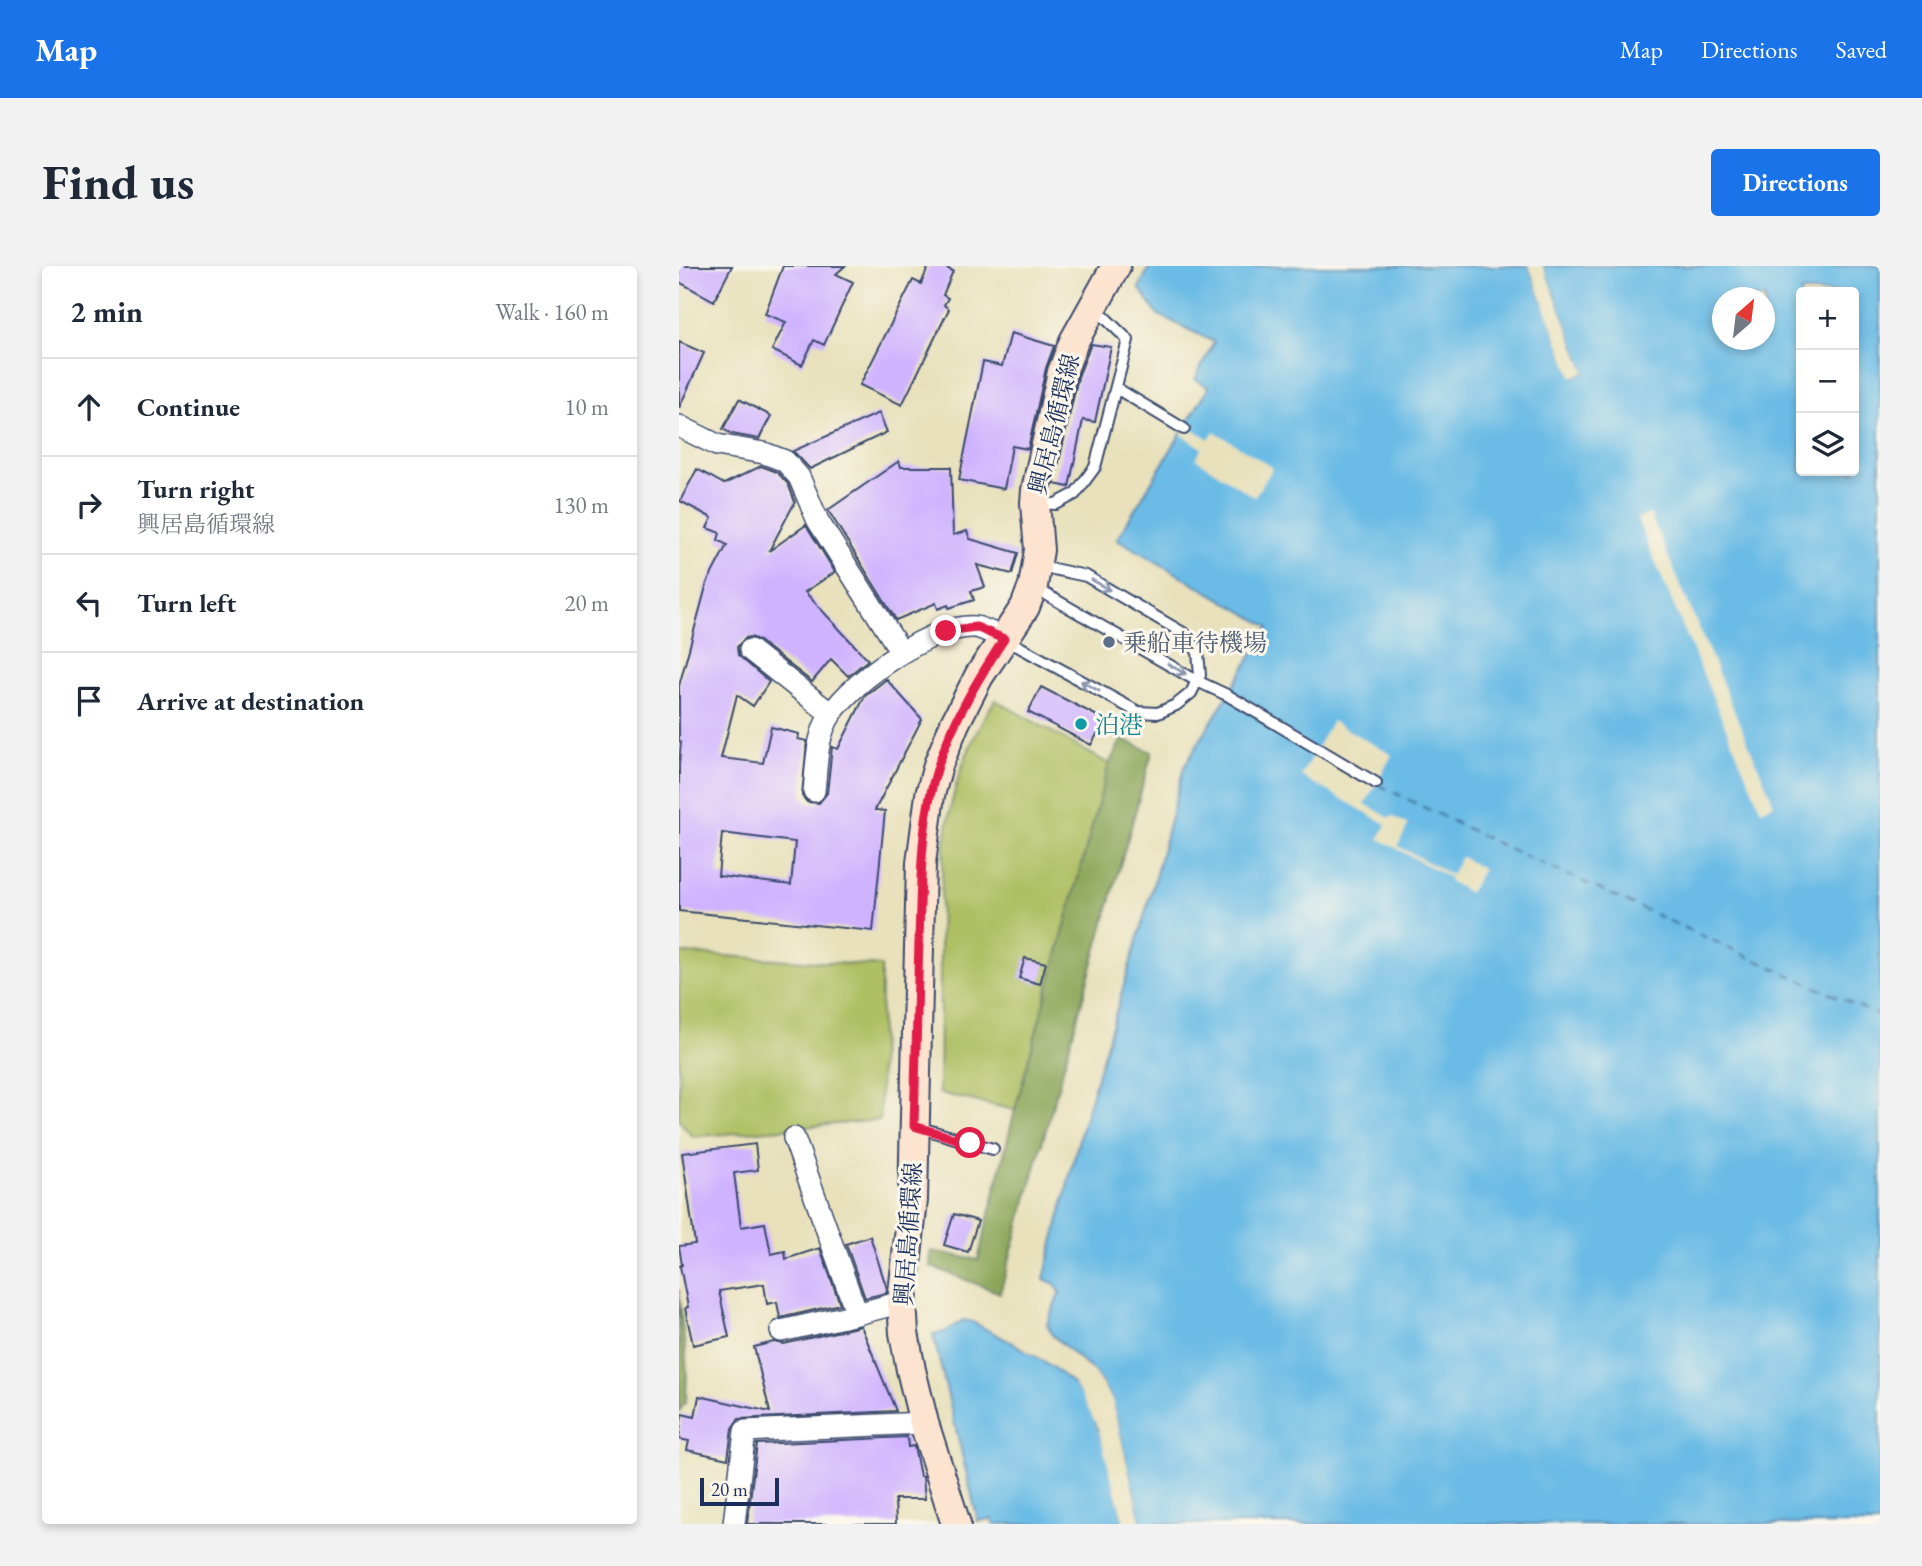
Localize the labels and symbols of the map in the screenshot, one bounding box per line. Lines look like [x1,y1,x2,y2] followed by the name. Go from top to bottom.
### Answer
[1712,287,1775,350] north arrow
[1022,350,1086,498] street label: 興居島循環線
[1090,578,1110,592] one-way arrow
[930,615,961,646] route end
[1123,627,1267,658] place label: 乗船車待機場
[1101,634,1117,650] marker: 乗船車待機場
[1166,662,1186,676] one-way arrow
[1080,679,1101,692] one-way arrow
[1095,709,1143,740] place label: 泊港
[1073,716,1089,732] marker: 泊港
[954,1127,985,1158] route start
[888,1161,928,1307] street label: 興居島循環線
[700,1475,779,1507] scale bar

